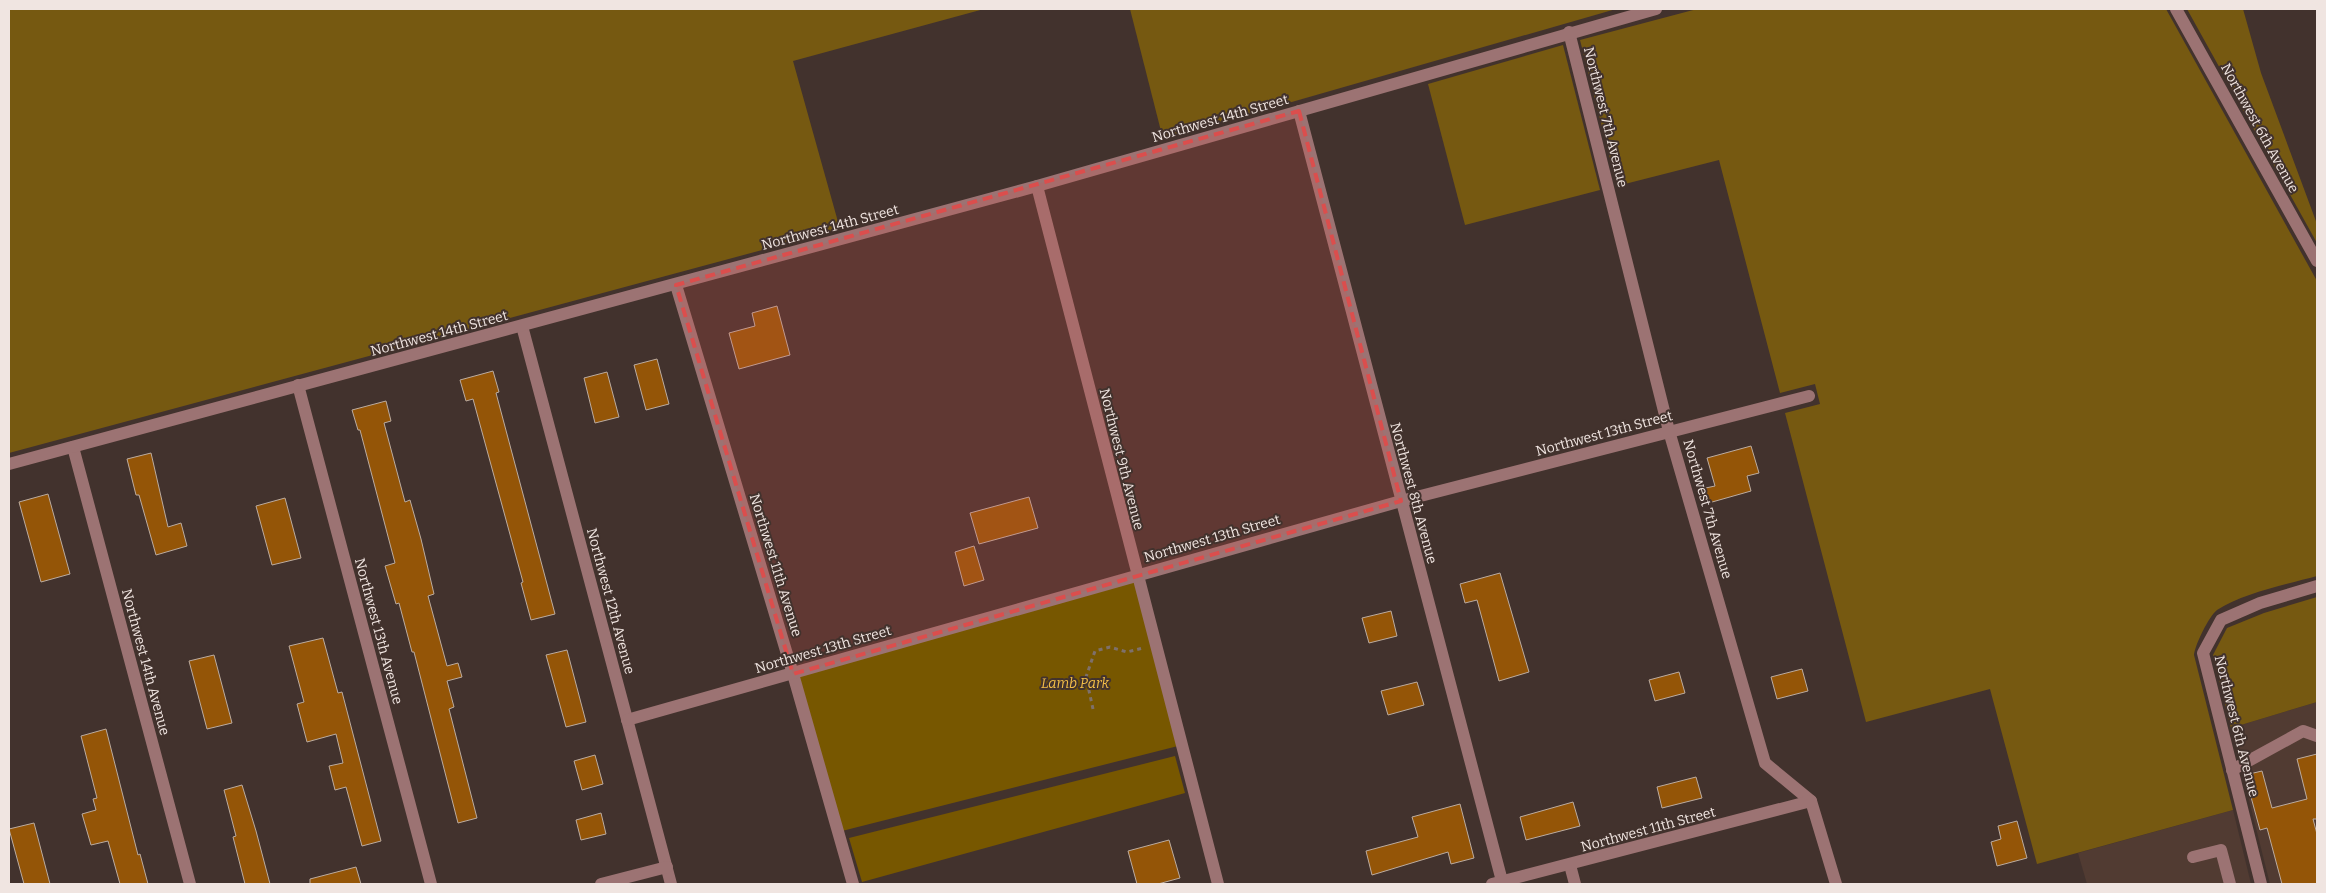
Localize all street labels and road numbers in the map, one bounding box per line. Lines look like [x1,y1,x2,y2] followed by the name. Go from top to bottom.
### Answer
[1580,45,1631,189] street label: Northwest 7th Avenue
[2217,61,2302,196] street label: Northwest 6th Avenue
[1150,91,1290,146] street label: Northwest 14th Street
[760,201,901,254] street label: Northwest 14th Street
[369,307,510,360] street label: Northwest 14th Street
[1096,387,1147,532] street label: Northwest 9th Avenue
[1534,407,1674,460] street label: Northwest 13th Street
[1386,421,1441,566] street label: Northwest 8th Avenue
[1679,437,1736,581] street label: Northwest 7th Avenue
[746,492,805,639] street label: Northwest 11th Avenue
[1142,511,1282,566] street label: Northwest 13th Street
[583,526,638,676] street label: Northwest 12th Avenue
[351,556,406,706] street label: Northwest 13th Avenue
[118,587,173,737] street label: Northwest 14th Avenue
[753,622,893,677] street label: Northwest 13th Street
[2211,654,2262,799] street label: Northwest 6th Avenue
[1579,803,1717,856] street label: Northwest 11th Street

